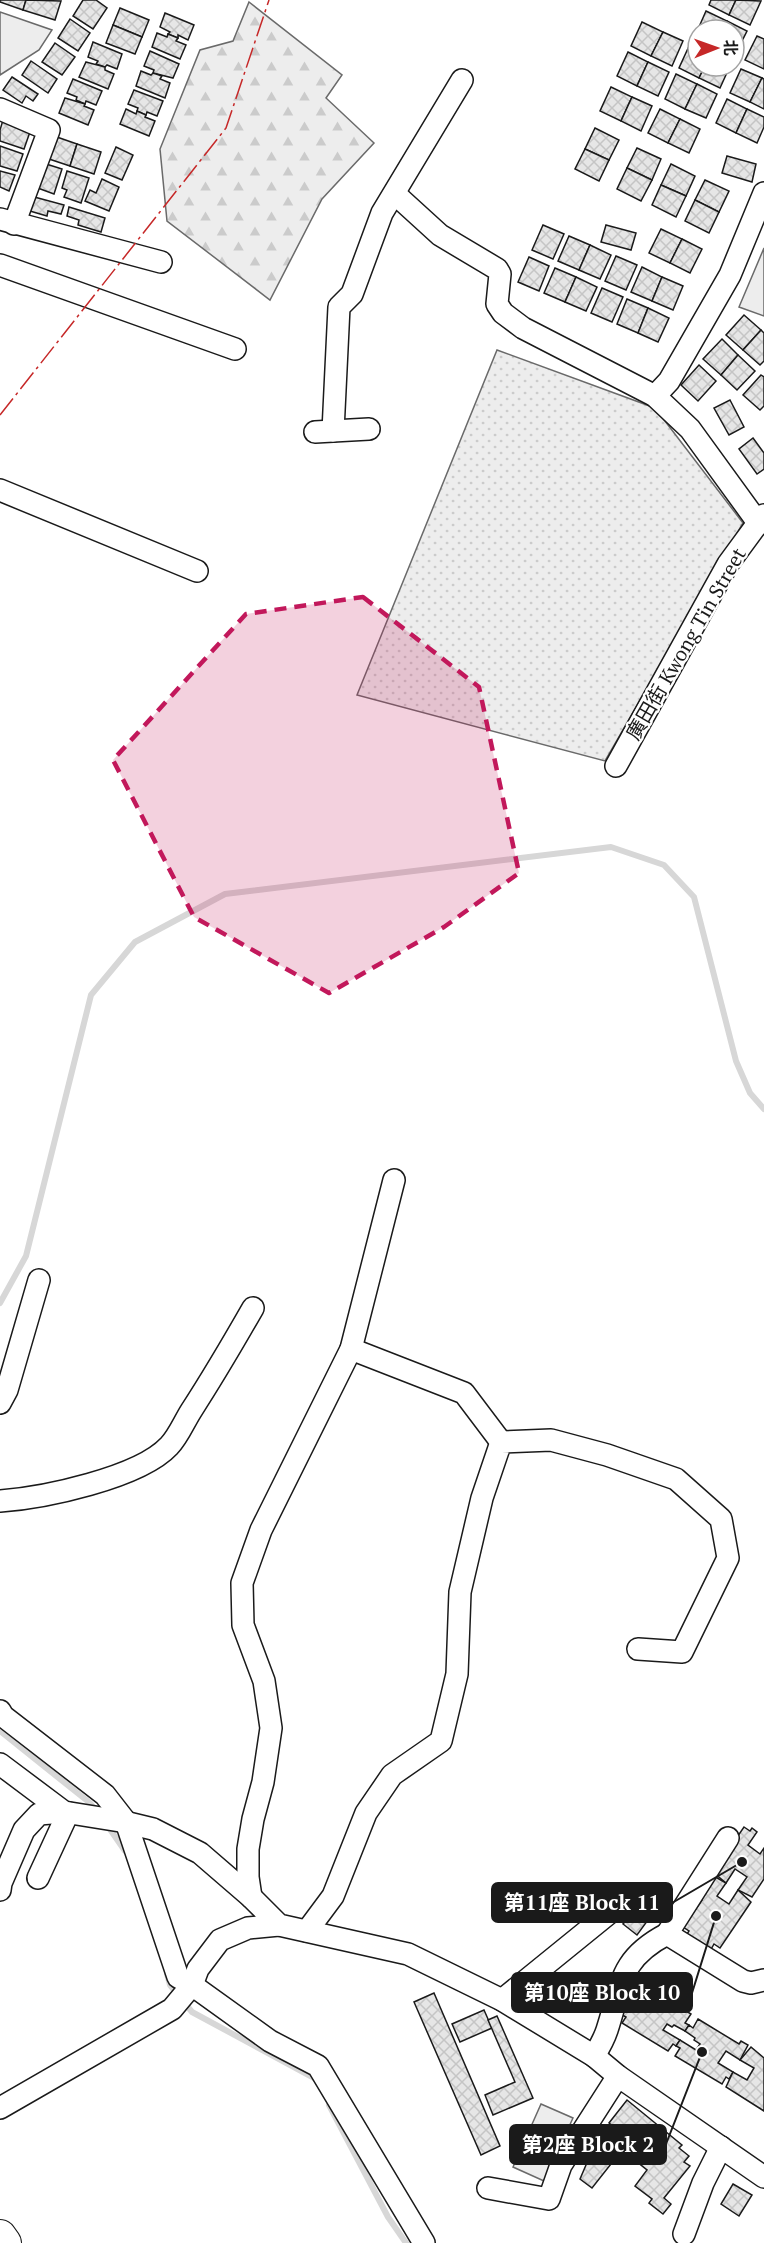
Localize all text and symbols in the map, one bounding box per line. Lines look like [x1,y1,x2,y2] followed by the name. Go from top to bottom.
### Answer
[686,18,746,78] north arrow
[720,40,742,56] text: 北
[619,542,752,745] street label: 廣田街 Kwong Tin Street
[492,1883,672,1922] callout: 第11座 Block 11
[504,1888,660,1916] text: 第11座 Block 11
[512,1973,692,2012] callout: 第10座 Block 10
[524,1978,680,2006] text: 第10座 Block 10
[510,2125,666,2164] callout: 第2座 Block 2
[522,2130,654,2158] text: 第2座 Block 2

